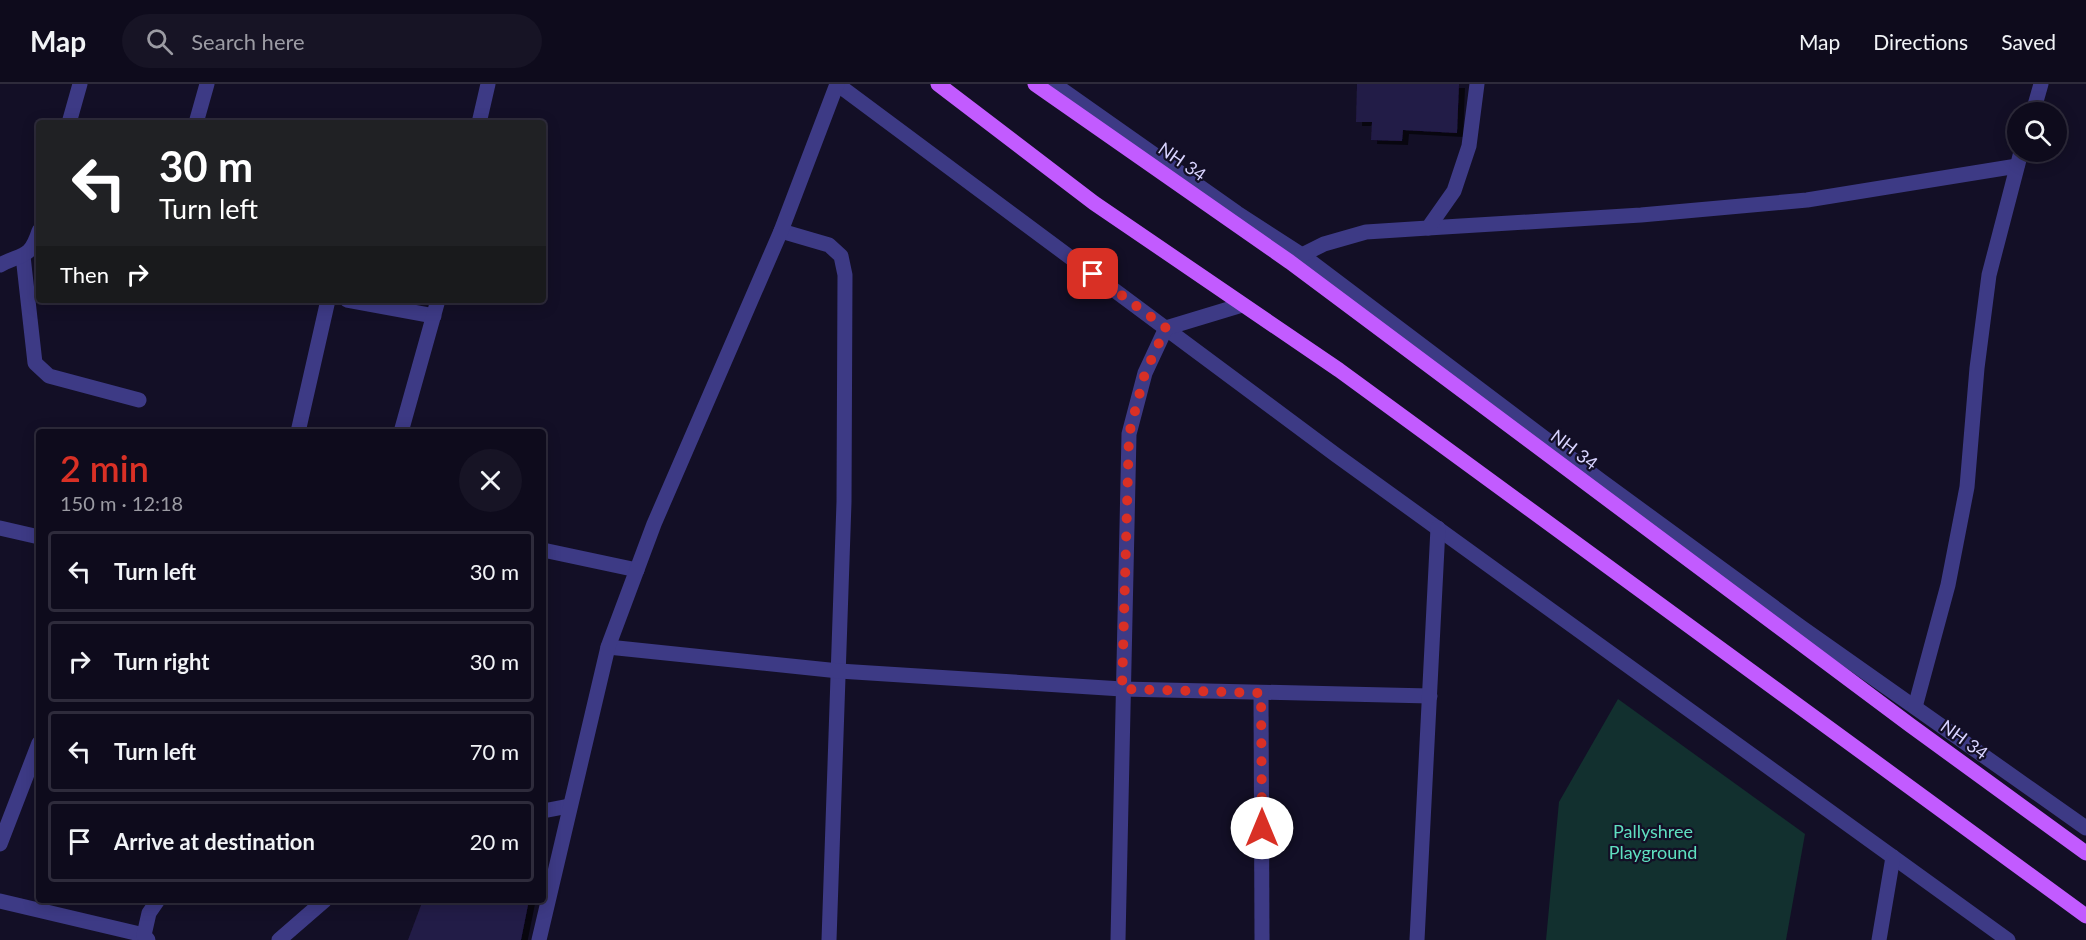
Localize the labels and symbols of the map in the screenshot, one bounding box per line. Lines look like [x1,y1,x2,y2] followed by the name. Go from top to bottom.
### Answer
[1155,137,1211,185] street label: NH 34
[1067,248,1118,299] pin
[1547,424,1602,474] street label: NH 34
[1937,715,1992,764] street label: NH 34
[1230,796,1294,860] position arrow
[1609,820,1697,863] park label: Pallyshree Playground

